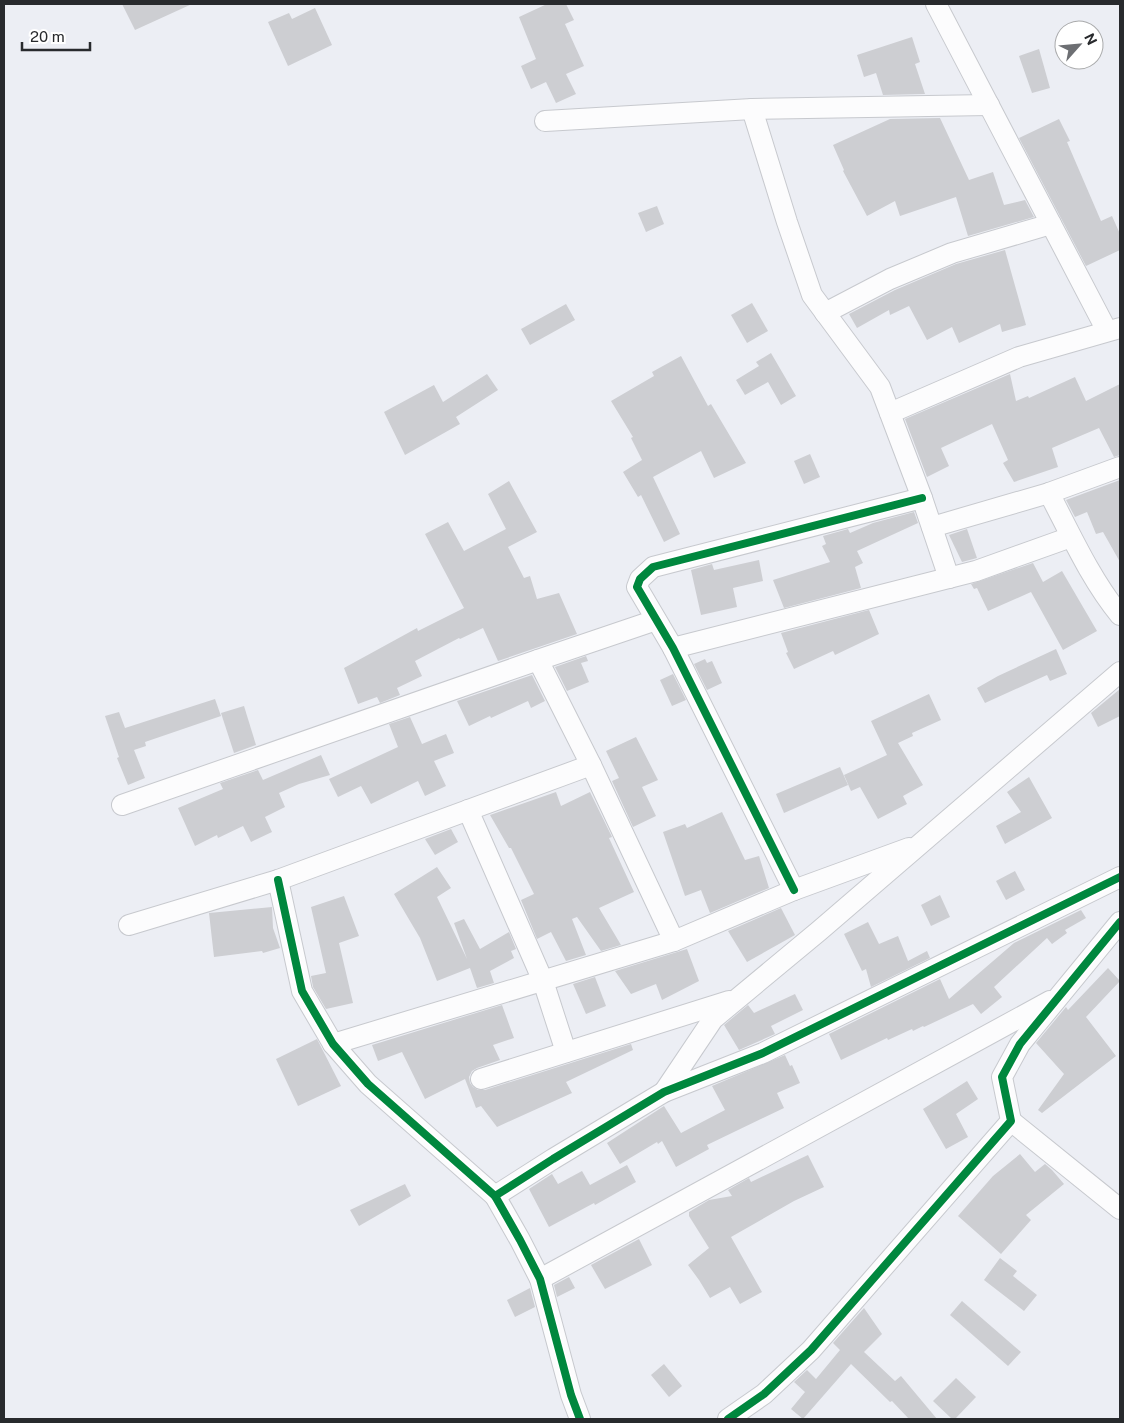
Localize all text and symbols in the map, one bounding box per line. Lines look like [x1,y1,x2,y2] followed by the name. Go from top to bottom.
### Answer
[22,20,90,52] scale bar
[1054,20,1104,70] north arrow
[30,28,65,45] text: 20 m
[1081,31,1100,48] text: N

